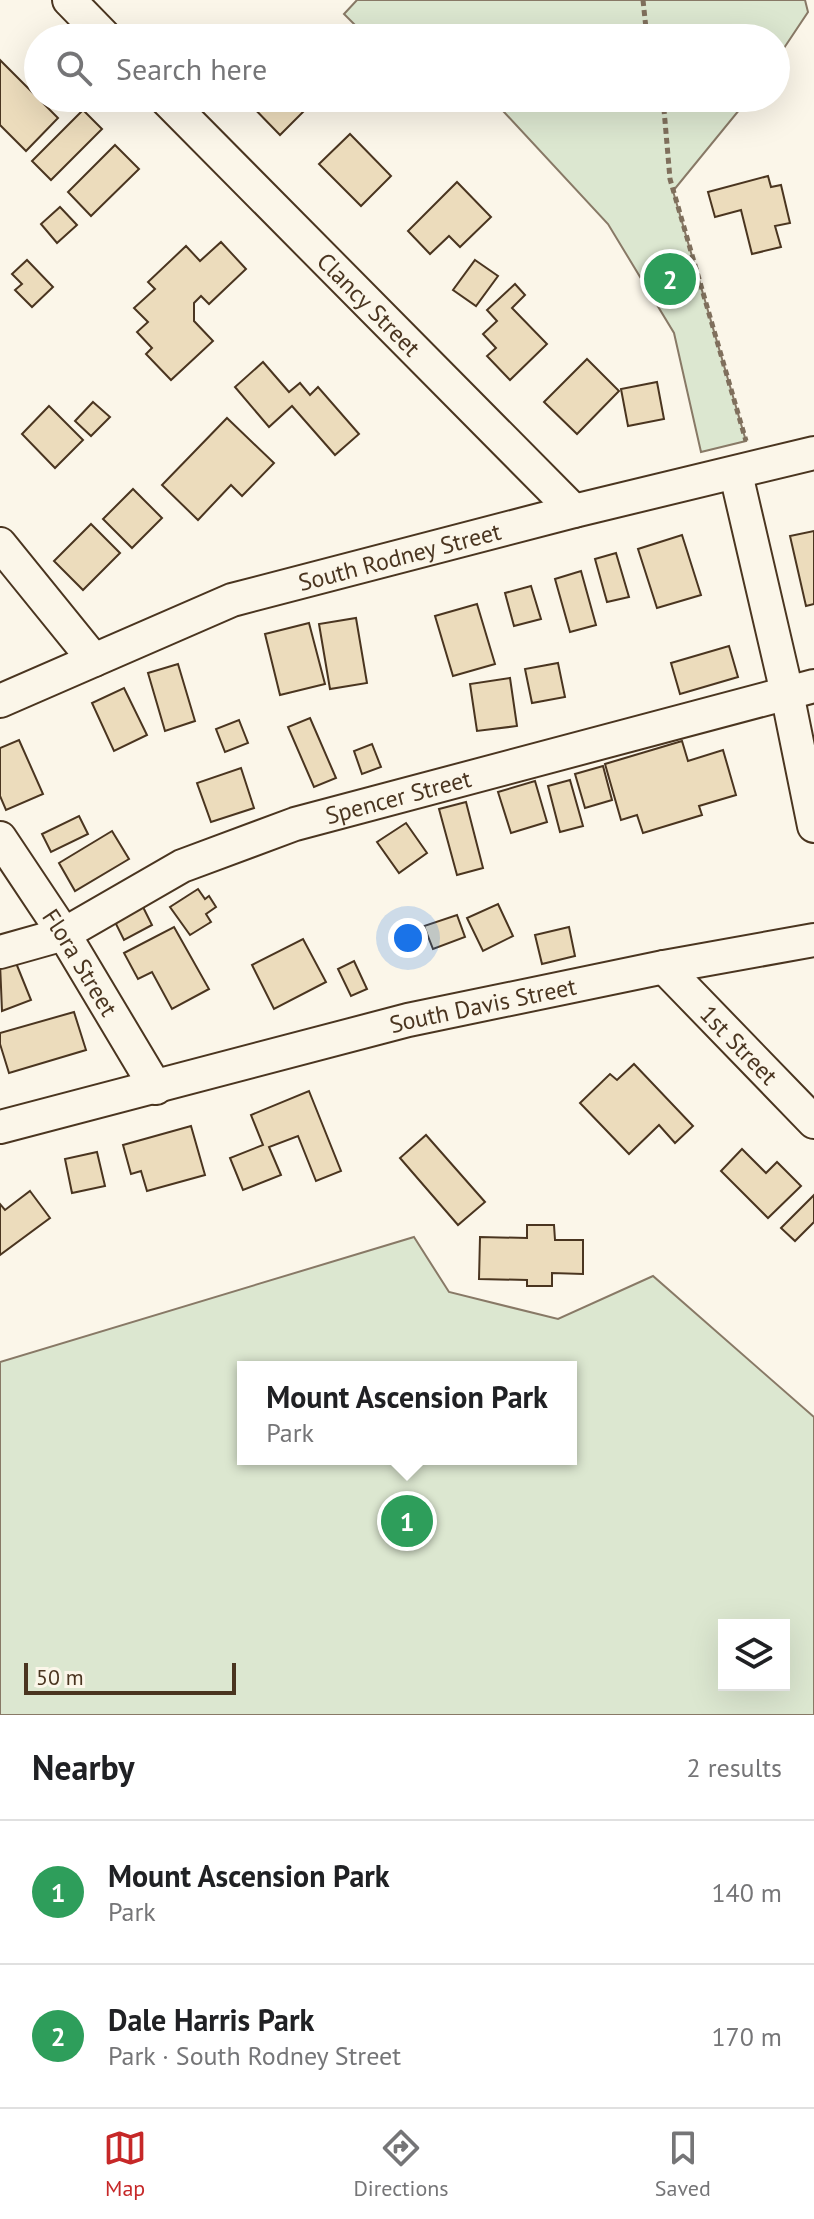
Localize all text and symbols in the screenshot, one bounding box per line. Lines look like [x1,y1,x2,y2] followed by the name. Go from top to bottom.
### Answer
[24,24,790,112] search box
[52,46,96,90] icon: search
[116,49,267,88] text: Search here
[311,245,427,363] street label: Clancy Street
[644,249,696,309] pin: 2
[295,515,504,598] street label: South Rodney Street
[322,762,474,831] street label: Spencer Street
[36,903,125,1022] street label: Flora Street
[388,918,428,958] your location
[386,970,579,1040] street label: South Davis Street
[694,998,785,1091] street label: 1st Street
[237,1361,577,1465] popup
[266,1377,548,1416] text: Mount Ascension Park
[266,1416,314,1449] text: Park
[381,1491,433,1551] pin: 1
[718,1619,790,1691] map controls
[718,1619,790,1691] button: layers
[24,1659,236,1695] scale bar
[36,1663,84,1691] text: 50 m
[32,1745,134,1789] text: Nearby
[687,1751,782,1784] text: 2 results
[108,1856,390,1895] text: Mount Ascension Park
[51,1876,65,1909] text: 1
[711,1876,782,1909] text: 140 m
[108,1895,156,1928] text: Park
[108,2000,314,2039] text: Dale Harris Park
[51,2020,65,2053] text: 2
[711,2020,782,2053] text: 170 m
[108,2039,401,2072] text: Park · South Rodney Street
[103,2126,147,2202] tab: Map
[353,2126,449,2202] tab: Directions
[655,2126,711,2202] tab: Saved

